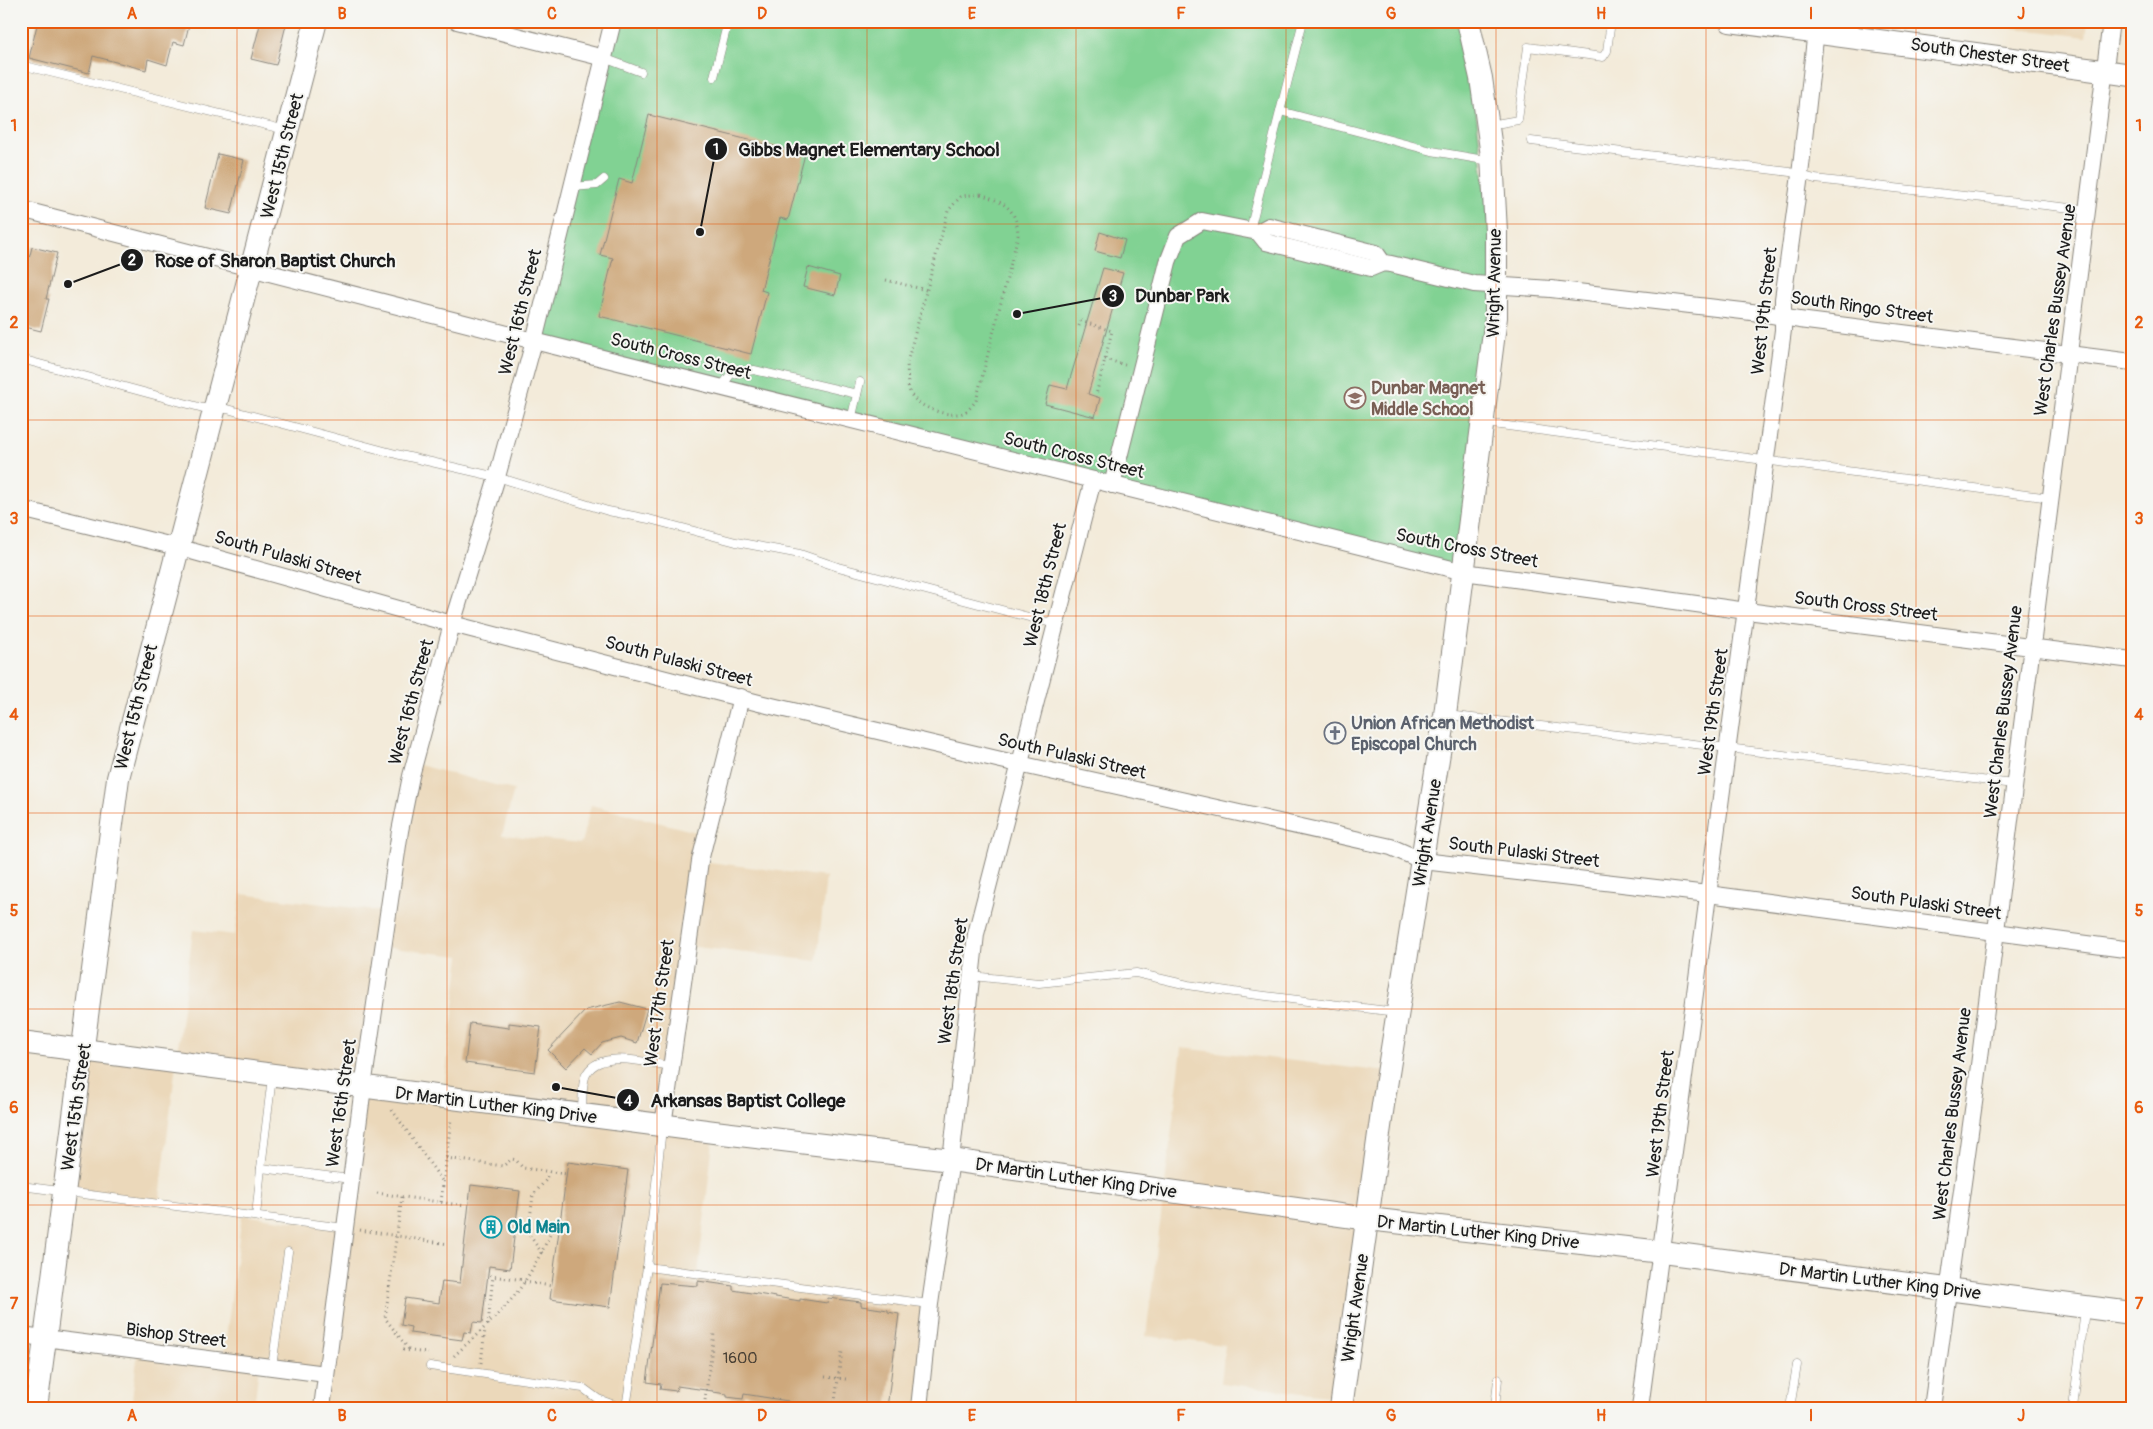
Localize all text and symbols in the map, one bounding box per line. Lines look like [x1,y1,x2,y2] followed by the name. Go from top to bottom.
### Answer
[127,4,138,24] text: A
[337,4,347,24] text: B
[547,4,557,24] text: C
[757,4,767,24] text: D
[968,4,977,24] text: E
[1176,4,1186,24] text: F
[1386,4,1397,24] text: G
[1596,4,1606,24] text: H
[1809,4,1813,24] text: I
[2017,4,2025,24] text: J
[1909,33,2072,78] street label: South Chester Street
[256,90,309,221] street label: West 15th Street
[11,116,17,136] text: 1
[2136,116,2142,136] text: 1
[703,132,1009,166] callout: Gibbs Magnet Elementary School
[738,138,1000,162] text: Gibbs Magnet Elementary School
[713,140,719,159] text: 1
[2029,202,2082,418] street label: West Charles Bussey Avenue
[1482,228,1507,338] street label: Wright Avenue
[119,243,405,277] callout: Rose of Sharon Baptist Church
[1746,245,1783,376] street label: West 19th Street
[494,246,547,378] street label: West 16th Street
[155,249,395,273] text: Rose of Sharon Baptist Church
[128,251,136,270] text: 2
[1100,279,1239,313] callout: Dunbar Park
[1135,284,1230,308] text: Dunbar Park
[1789,286,1936,329] street label: South Ringo Street
[1109,287,1117,306] text: 3
[10,313,19,333] text: 2
[2135,313,2144,333] text: 2
[608,328,754,385] street label: South Cross Street
[1371,377,1486,421] place label: Dunbar Magnet Middle School
[1343,386,1367,410] school or university icon: Dunbar Magnet Middle School
[1001,427,1147,484] street label: South Cross Street
[10,509,19,529] text: 3
[2135,509,2144,529] text: 3
[1019,520,1072,650] street label: West 18th Street
[1394,523,1541,574] street label: South Cross Street
[212,525,365,590] street label: South Pulaski Street
[1793,586,1940,627] street label: South Cross Street
[1979,604,2028,820] street label: West Charles Bussey Avenue
[603,631,756,692] street label: South Pulaski Street
[384,636,440,768] street label: West 16th Street
[110,641,163,772] street label: West 15th Street
[1693,646,1734,777] street label: West 19th Street
[9,705,19,725] text: 4
[2134,705,2144,725] text: 4
[1351,712,1535,756] place label: Union African Methodist Episcopal Church
[1323,721,1347,745] church icon: Union African Methodist Episcopal Church
[995,728,1149,785] street label: South Pulaski Street
[1408,777,1447,889] street label: Wright Avenue
[1447,832,1601,873] street label: South Pulaski Street
[1849,882,2003,926] street label: South Pulaski Street
[10,901,19,921] text: 5
[2135,901,2144,921] text: 5
[933,915,974,1046] street label: West 18th Street
[639,937,680,1068] street label: West 17th Street
[1928,1006,1977,1222] street label: West Charles Bussey Avenue
[321,1037,362,1169] street label: West 16th Street
[56,1041,97,1172] street label: West 15th Street
[1641,1048,1680,1179] street label: West 19th Street
[394,1082,598,1129] street label: Dr Martin Luther King Drive
[616,1083,855,1117] callout: Arkansas Baptist College
[651,1089,846,1113] text: Arkansas Baptist College
[624,1092,633,1111] text: 4
[9,1098,19,1118] text: 6
[2134,1098,2144,1118] text: 6
[974,1153,1178,1204] street label: Dr Martin Luther King Drive
[1376,1210,1580,1255] street label: Dr Martin Luther King Drive
[479,1215,503,1239] building icon: Old Main
[507,1216,570,1239] place label: Old Main
[1337,1252,1374,1364] street label: Wright Avenue
[1778,1258,1982,1305] street label: Dr Martin Luther King Drive
[10,1294,19,1314] text: 7
[2135,1294,2144,1314] text: 7
[124,1318,228,1353] street label: Bishop Street
[722,1349,758,1368] house number: 1600
[127,1406,138,1426] text: A
[337,1406,347,1426] text: B
[547,1406,557,1426] text: C
[757,1406,767,1426] text: D
[968,1406,977,1426] text: E
[1176,1406,1186,1426] text: F
[1386,1406,1397,1426] text: G
[1596,1406,1606,1426] text: H
[1809,1406,1813,1426] text: I
[2017,1406,2025,1426] text: J

